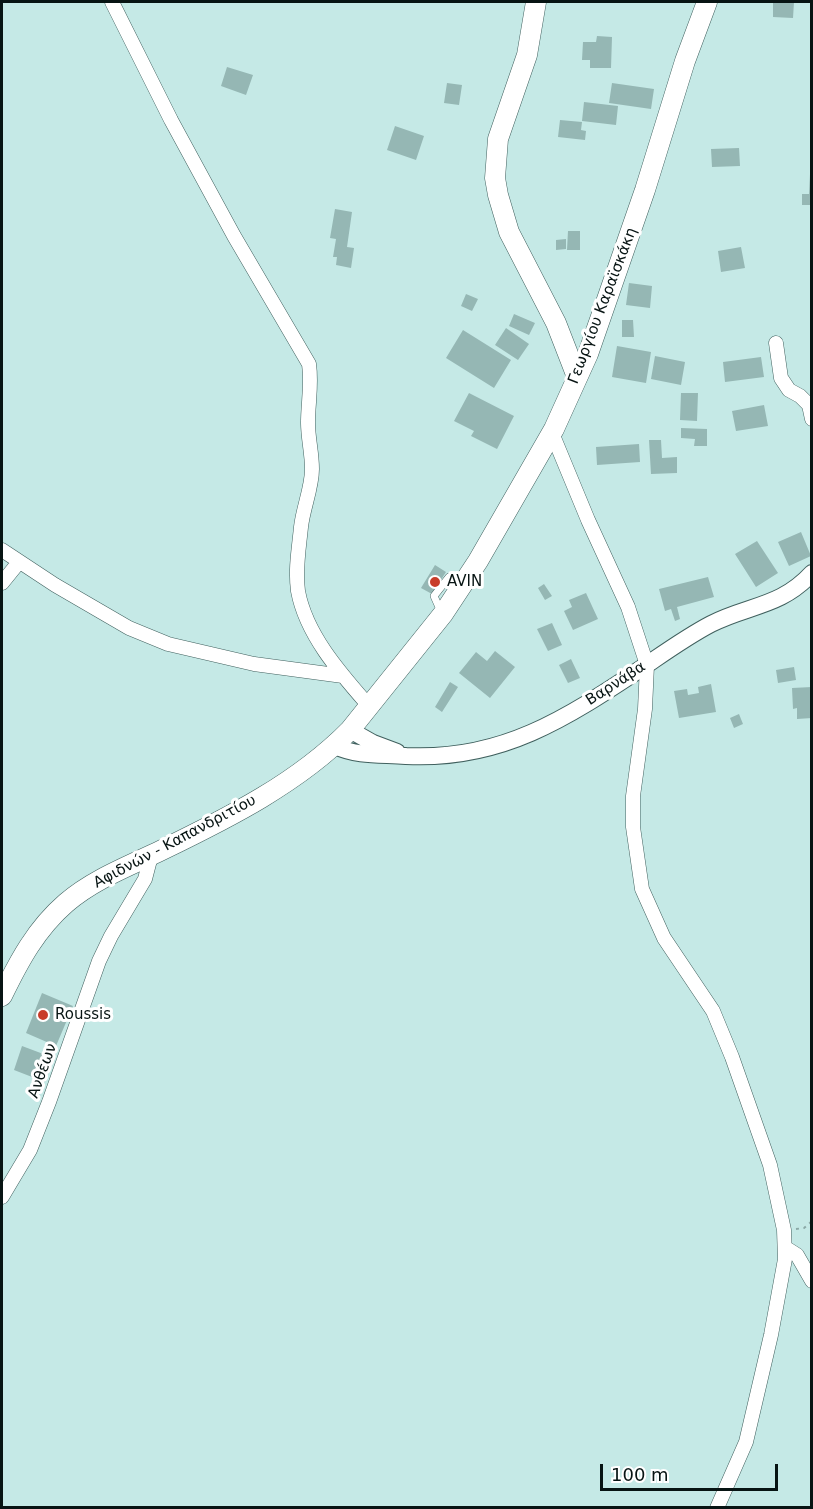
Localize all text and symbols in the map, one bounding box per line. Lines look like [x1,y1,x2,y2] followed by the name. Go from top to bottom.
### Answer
[565,225,641,387] street label: Γεωργίου Καραϊσκάκη
[447,573,482,591] place label: AVIN
[428,575,442,589] marker: AVIN
[583,658,649,710] street label: Βαρνάβα
[91,791,259,893] street label: Αφιδνών - Καπανδριτίου
[55,1006,111,1024] place label: Roussis
[36,1008,50,1022] marker: Roussis
[25,1041,61,1101] street label: Ανθέων
[603,1452,782,1490] scale bar
[611,1464,669,1485] text: 100 m

